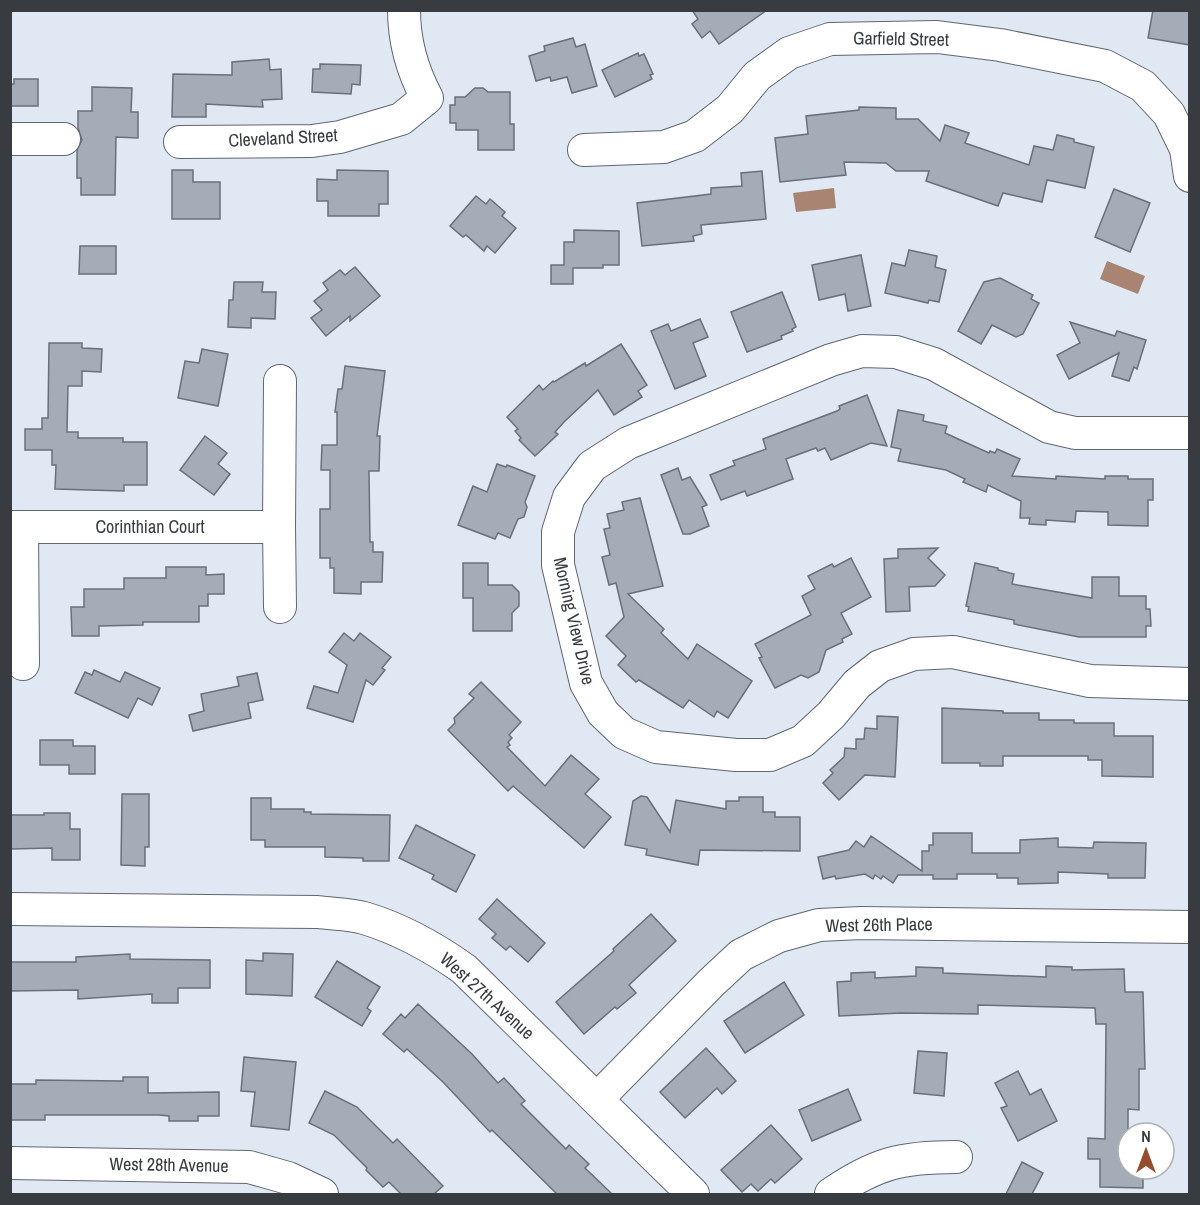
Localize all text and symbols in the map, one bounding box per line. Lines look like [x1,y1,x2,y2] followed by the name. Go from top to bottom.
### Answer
[853,25,949,52] street label: Garfield Street
[228,122,338,153] street label: Cleveland Street
[95,514,205,539] street label: Corinthian Court
[548,555,601,687] street label: Morning View Drive
[825,911,933,938] street label: West 26th Place
[435,946,540,1045] street label: West 27th Avenue
[1116,1121,1176,1181] north arrow
[1141,1125,1151,1147] text: N
[109,1151,229,1178] street label: West 28th Avenue

